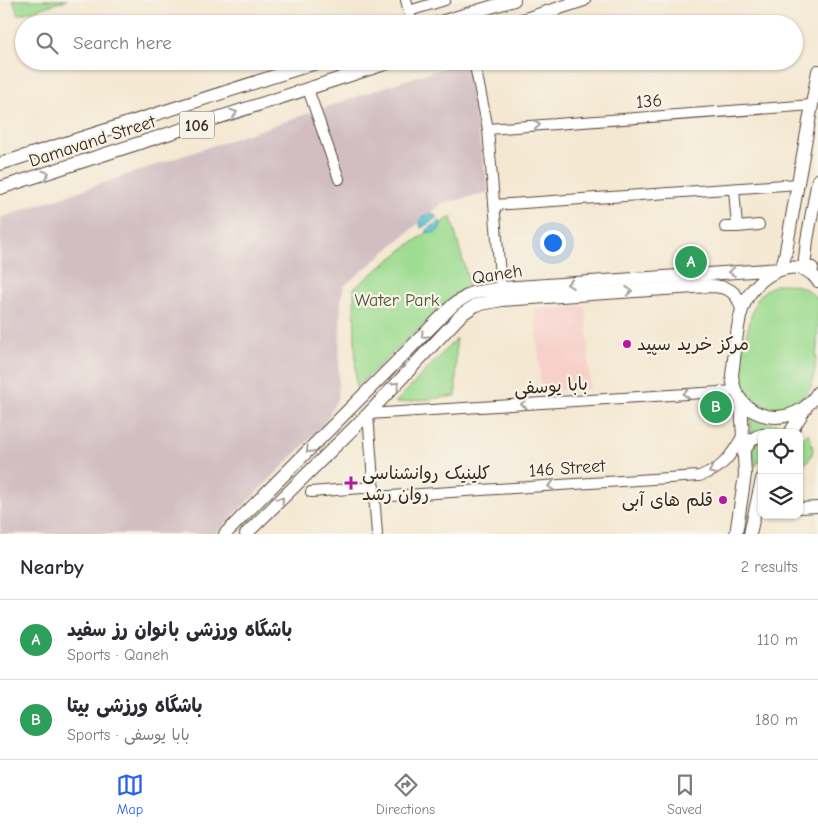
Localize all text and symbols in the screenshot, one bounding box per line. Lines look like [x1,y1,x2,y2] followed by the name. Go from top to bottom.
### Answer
[15,15,803,70] search box
[33,29,61,57] icon: search
[73,32,172,54] text: Search here
[635,90,663,113] street label: 136
[230,109,238,119] one-way arrow
[26,111,159,172] street label: Damavand Street
[180,112,214,138] road number: 106
[533,120,541,131] one-way arrow
[42,169,50,179] one-way arrow
[540,230,566,256] your location
[675,243,707,281] pin: A
[470,260,524,289] street label: Qaneh
[728,267,736,278] one-way arrow
[566,278,574,289] one-way arrow
[626,286,634,297] one-way arrow
[355,290,440,311] park label: Water Park
[421,329,430,338] one-way arrow
[637,334,749,356] place label: مرکز خرید سپید
[621,338,633,350] marker: مرکز خرید سپید
[513,373,589,400] street label: بابا یوسفی
[390,381,399,390] one-way arrow
[700,388,732,426] pin: B
[682,389,690,400] one-way arrow
[520,399,528,410] one-way arrow
[758,429,803,519] map controls
[758,429,803,474] button: locate
[306,444,315,453] one-way arrow
[528,455,607,482] street label: 146 Street
[362,463,491,505] place label: کلینیک روانشناسی روان رشد
[708,465,717,475] one-way arrow
[758,474,803,519] button: layers
[344,476,358,490] marker: کلینیک روانشناسی روان رشد
[547,480,555,491] one-way arrow
[622,490,713,514] place label: قلم های آبی
[717,494,729,506] marker: قلم های آبی
[275,497,284,506] one-way arrow
[20,555,84,579] text: Nearby
[741,558,798,576] text: 2 results
[67,619,292,641] text: باشگاه ورزشی بانوان رز سفید
[32,631,40,649] text: A
[757,631,798,649] text: 110 m
[67,646,169,664] text: Sports · Qaneh
[67,695,202,717] text: باشگاه ورزشی بیتا
[31,711,41,729] text: B
[755,711,798,729] text: 180 m
[67,726,190,744] text: Sports · بابا یوسفی
[116,771,144,818] tab: Map
[376,771,435,818] tab: Directions
[667,771,702,818] tab: Saved

